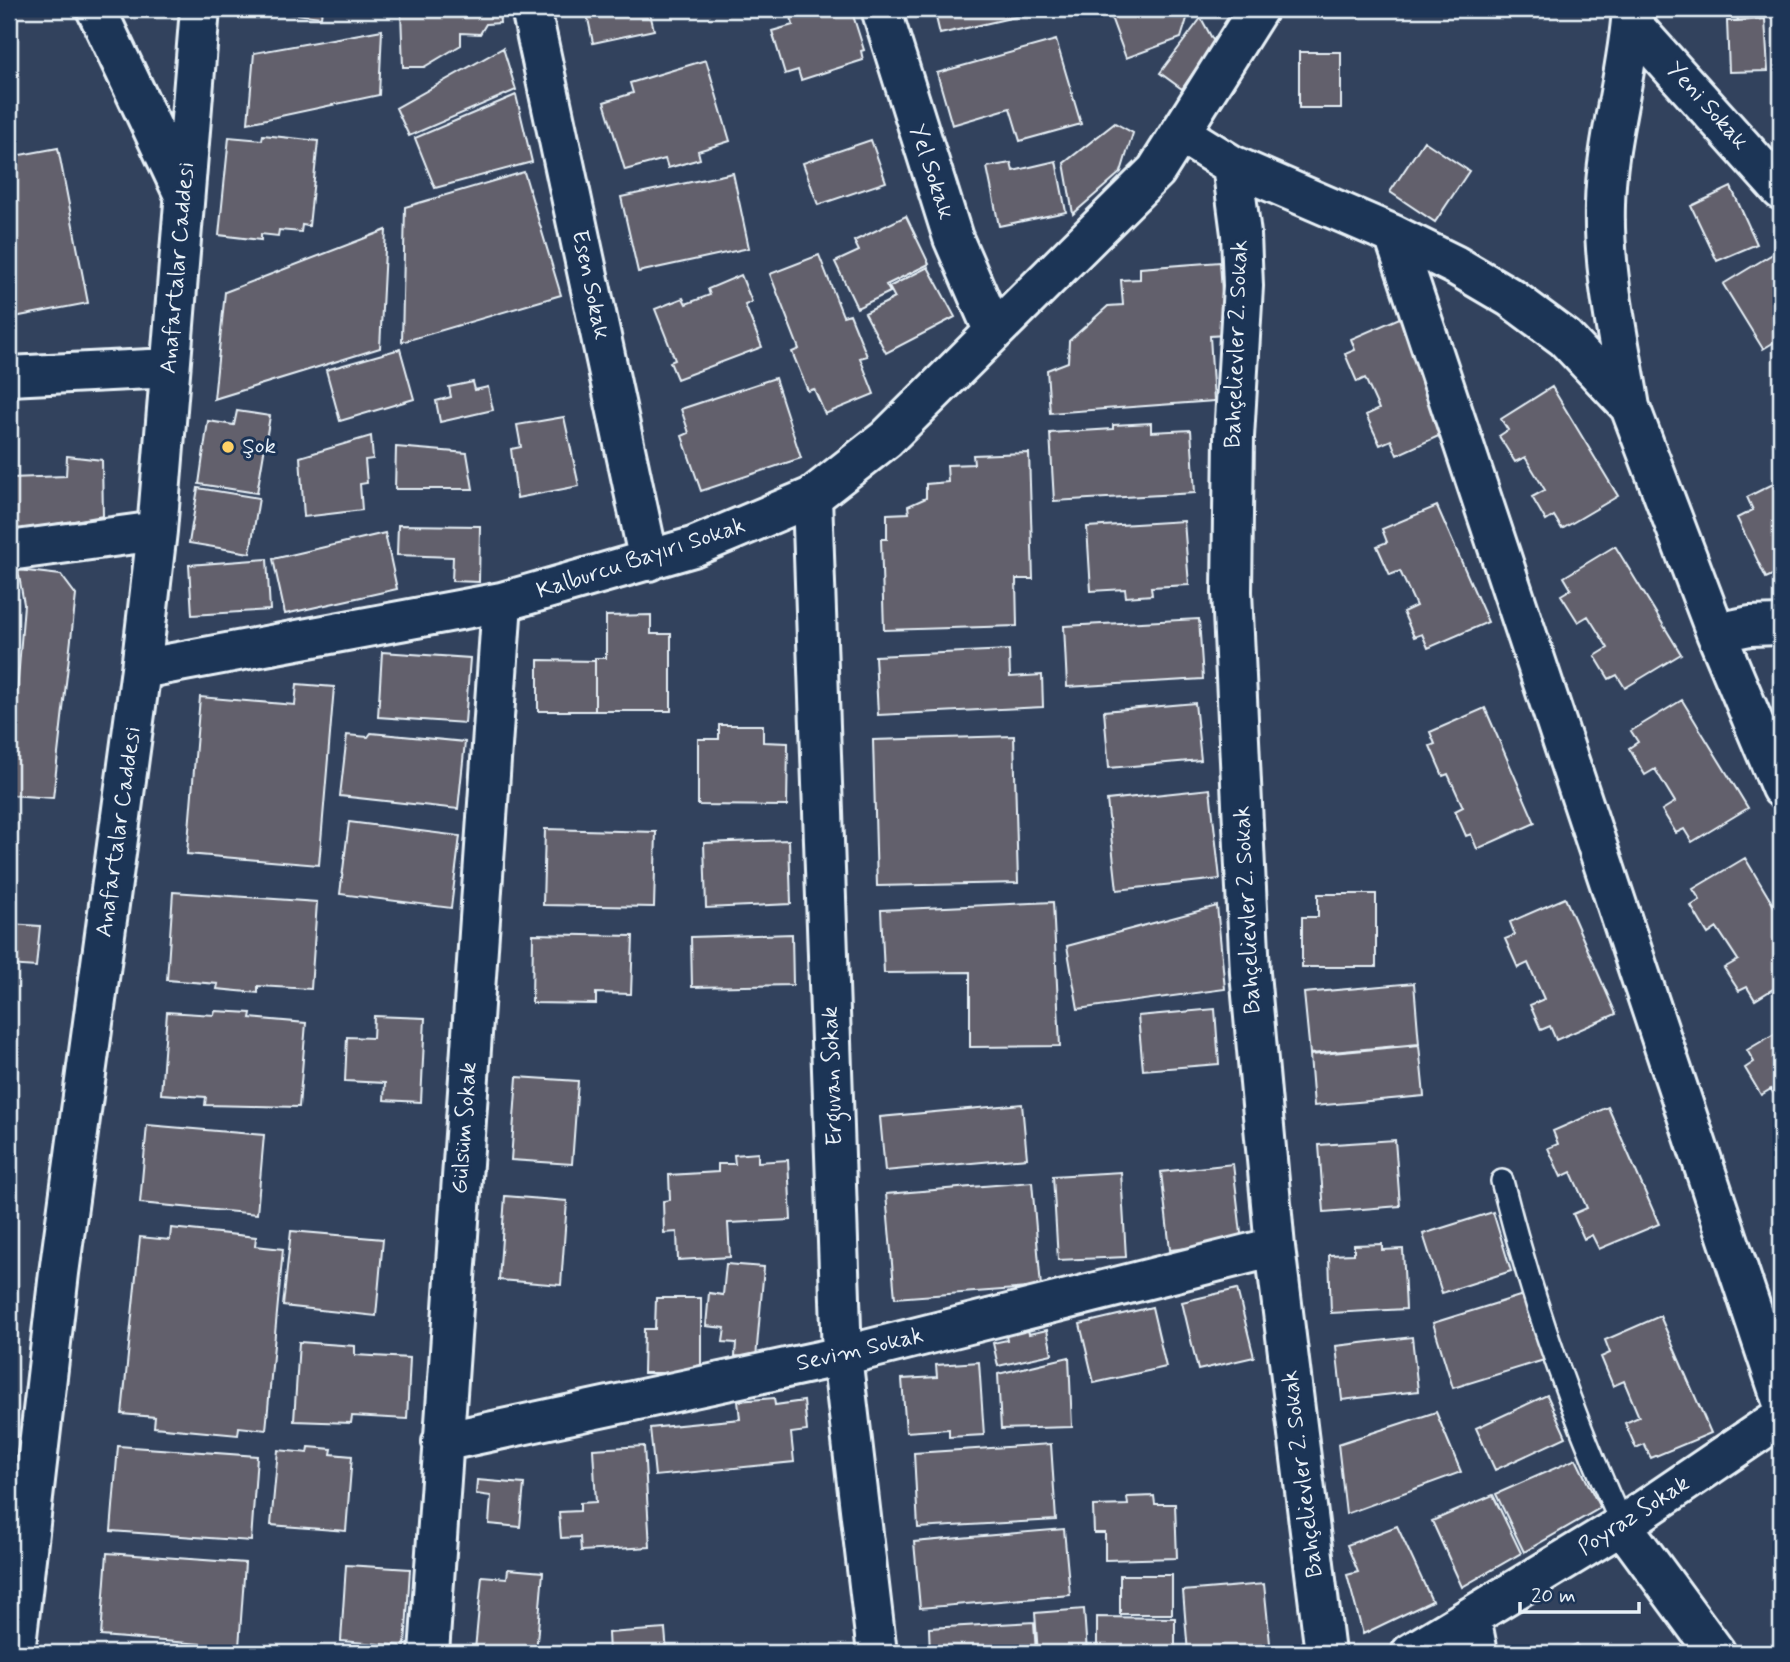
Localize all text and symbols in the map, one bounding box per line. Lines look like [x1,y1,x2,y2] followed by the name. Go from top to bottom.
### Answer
[1659,55,1755,157] street label: Yeni Sokak
[901,120,961,224] street label: Yel Sokak
[154,161,202,375] street label: Anafartalar Caddesi
[564,227,616,343] street label: Esen Sokak
[1218,239,1256,449] street label: Bahçelievler 2. Sokak
[242,432,276,462] place label: Şok
[220,439,236,455] marker: Şok
[533,511,749,607] street label: Kalburcu Bayırı Sokak
[89,725,149,939] street label: Anafartalar Caddesi
[1228,805,1268,1015] street label: Bahçelievler 2. Sokak
[816,1006,852,1146] street label: Erguvan Sokak
[445,1061,485,1195] street label: Gülsüm Sokak
[793,1321,927,1379] street label: Sevim Sokak
[1275,1369,1331,1579] street label: Bahçelievler 2. Sokak
[1573,1469,1695,1563] street label: Poyraz Sokak
[1520,1571,1640,1615] scale bar
[1531,1582,1576,1610] text: 20 m

